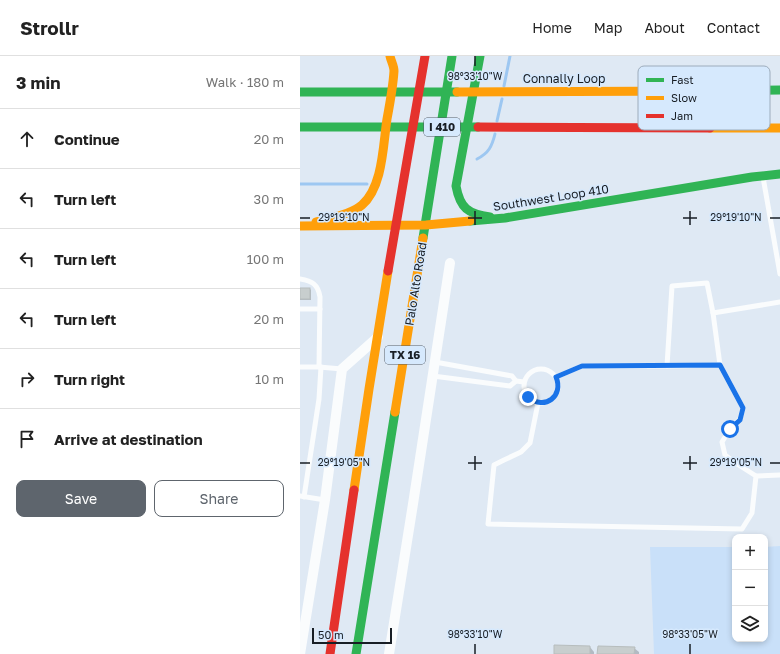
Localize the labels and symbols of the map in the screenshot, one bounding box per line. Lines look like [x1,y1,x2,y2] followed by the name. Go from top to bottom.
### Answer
[638,66,770,130] legend
[448,70,503,82] text: 98°33'10"W
[523,71,605,86] street label: Connally Loop
[671,73,694,86] text: Fast
[671,91,697,104] text: Slow
[671,109,693,122] text: Jam
[424,118,460,136] road number: I 410
[492,181,610,214] street label: Southwest Loop 410
[318,211,370,223] text: 29°19'10"N
[710,211,762,223] text: 29°19'10"N
[402,241,430,327] street label: Palo Alto Road
[385,346,425,364] road number: TX 16
[519,388,537,406] route end
[721,420,739,438] route start
[318,456,370,468] text: 29°19'05"N
[710,456,762,468] text: 29°19'05"N
[312,626,392,645] scale bar
[448,628,503,640] text: 98°33'10"W
[662,628,718,640] text: 98°33'05"W

